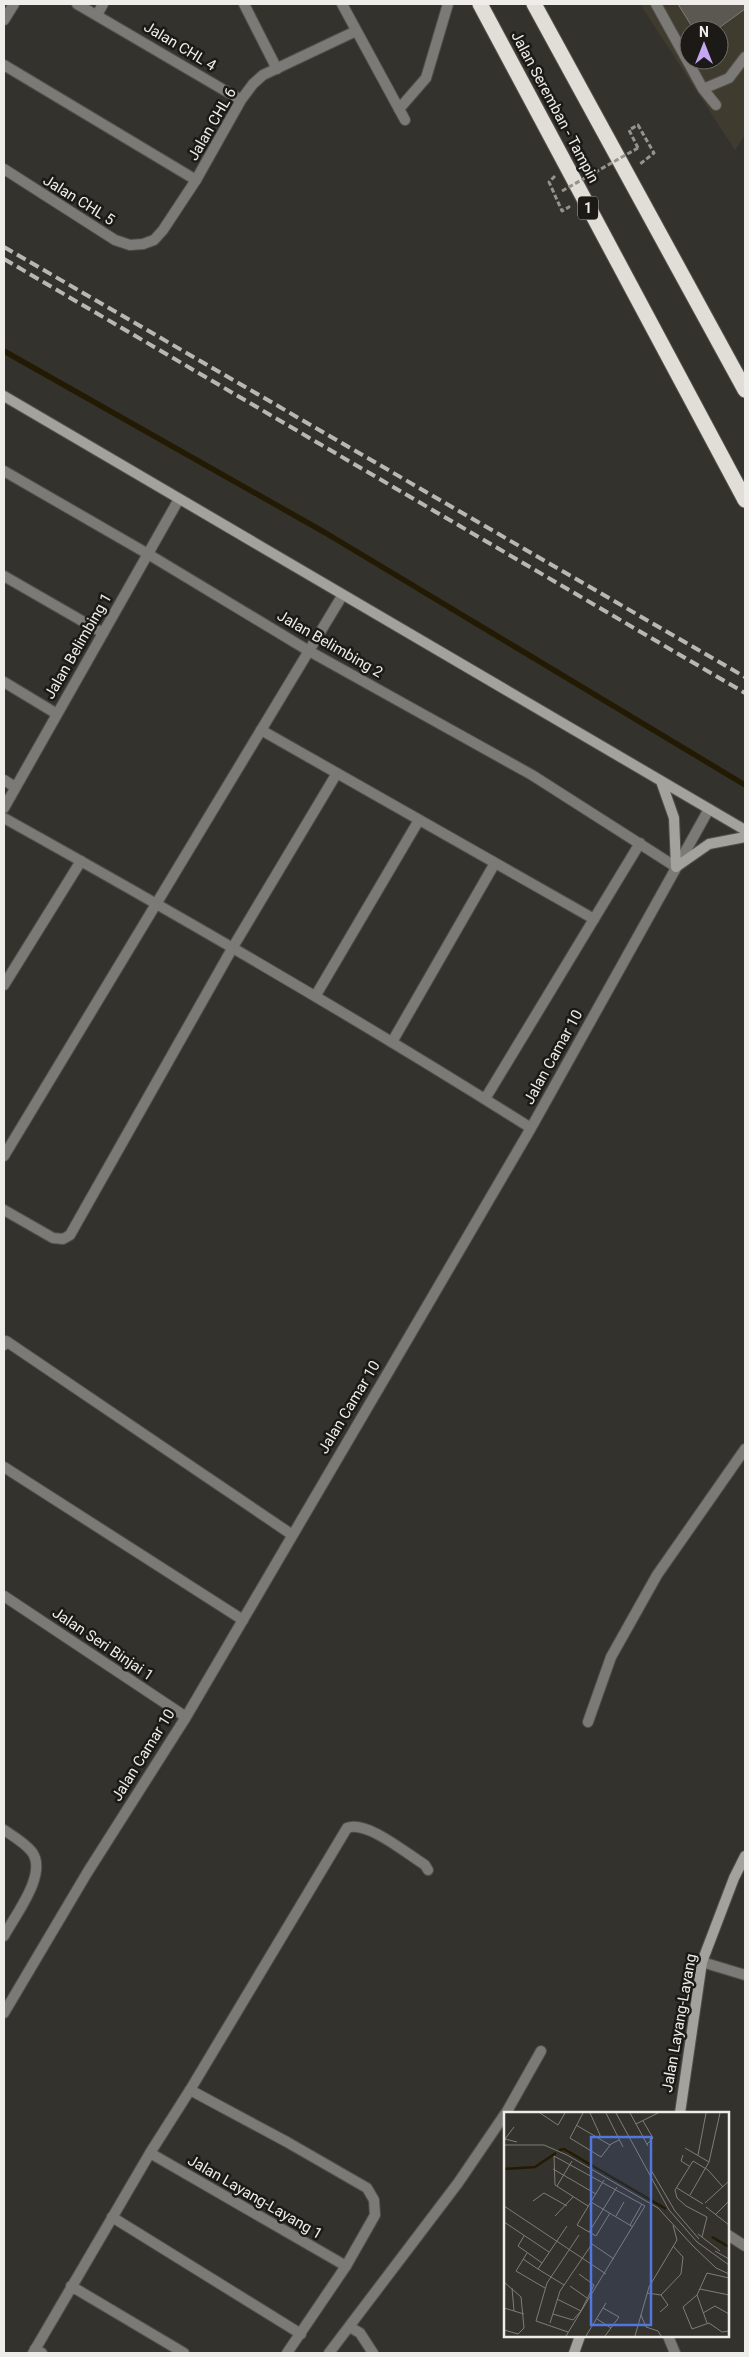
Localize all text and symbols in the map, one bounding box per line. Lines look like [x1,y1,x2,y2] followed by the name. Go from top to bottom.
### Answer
[141,17,220,75] street label: Jalan CHL 4
[679,20,729,70] north arrow
[699,24,709,40] text: N
[507,28,603,186] street label: Jalan Seremban - Tampin
[184,84,240,164] street label: Jalan CHL 6
[40,171,118,229] street label: Jalan CHL 5
[578,197,598,220] road number: 1
[40,590,116,702] street label: Jalan Belimbing 1
[274,606,386,682] street label: Jalan Belimbing 2
[520,1007,586,1107] street label: Jalan Camar 10
[314,1357,384,1457] street label: Jalan Camar 10
[49,1603,157,1685] street label: Jalan Seri Binjai 1
[108,1706,178,1804] street label: Jalan Camar 10
[658,1952,700,2094] street label: Jalan Layang-Layang
[504,2112,729,2337] inset map
[184,2151,326,2243] street label: Jalan Layang-Layang 1

